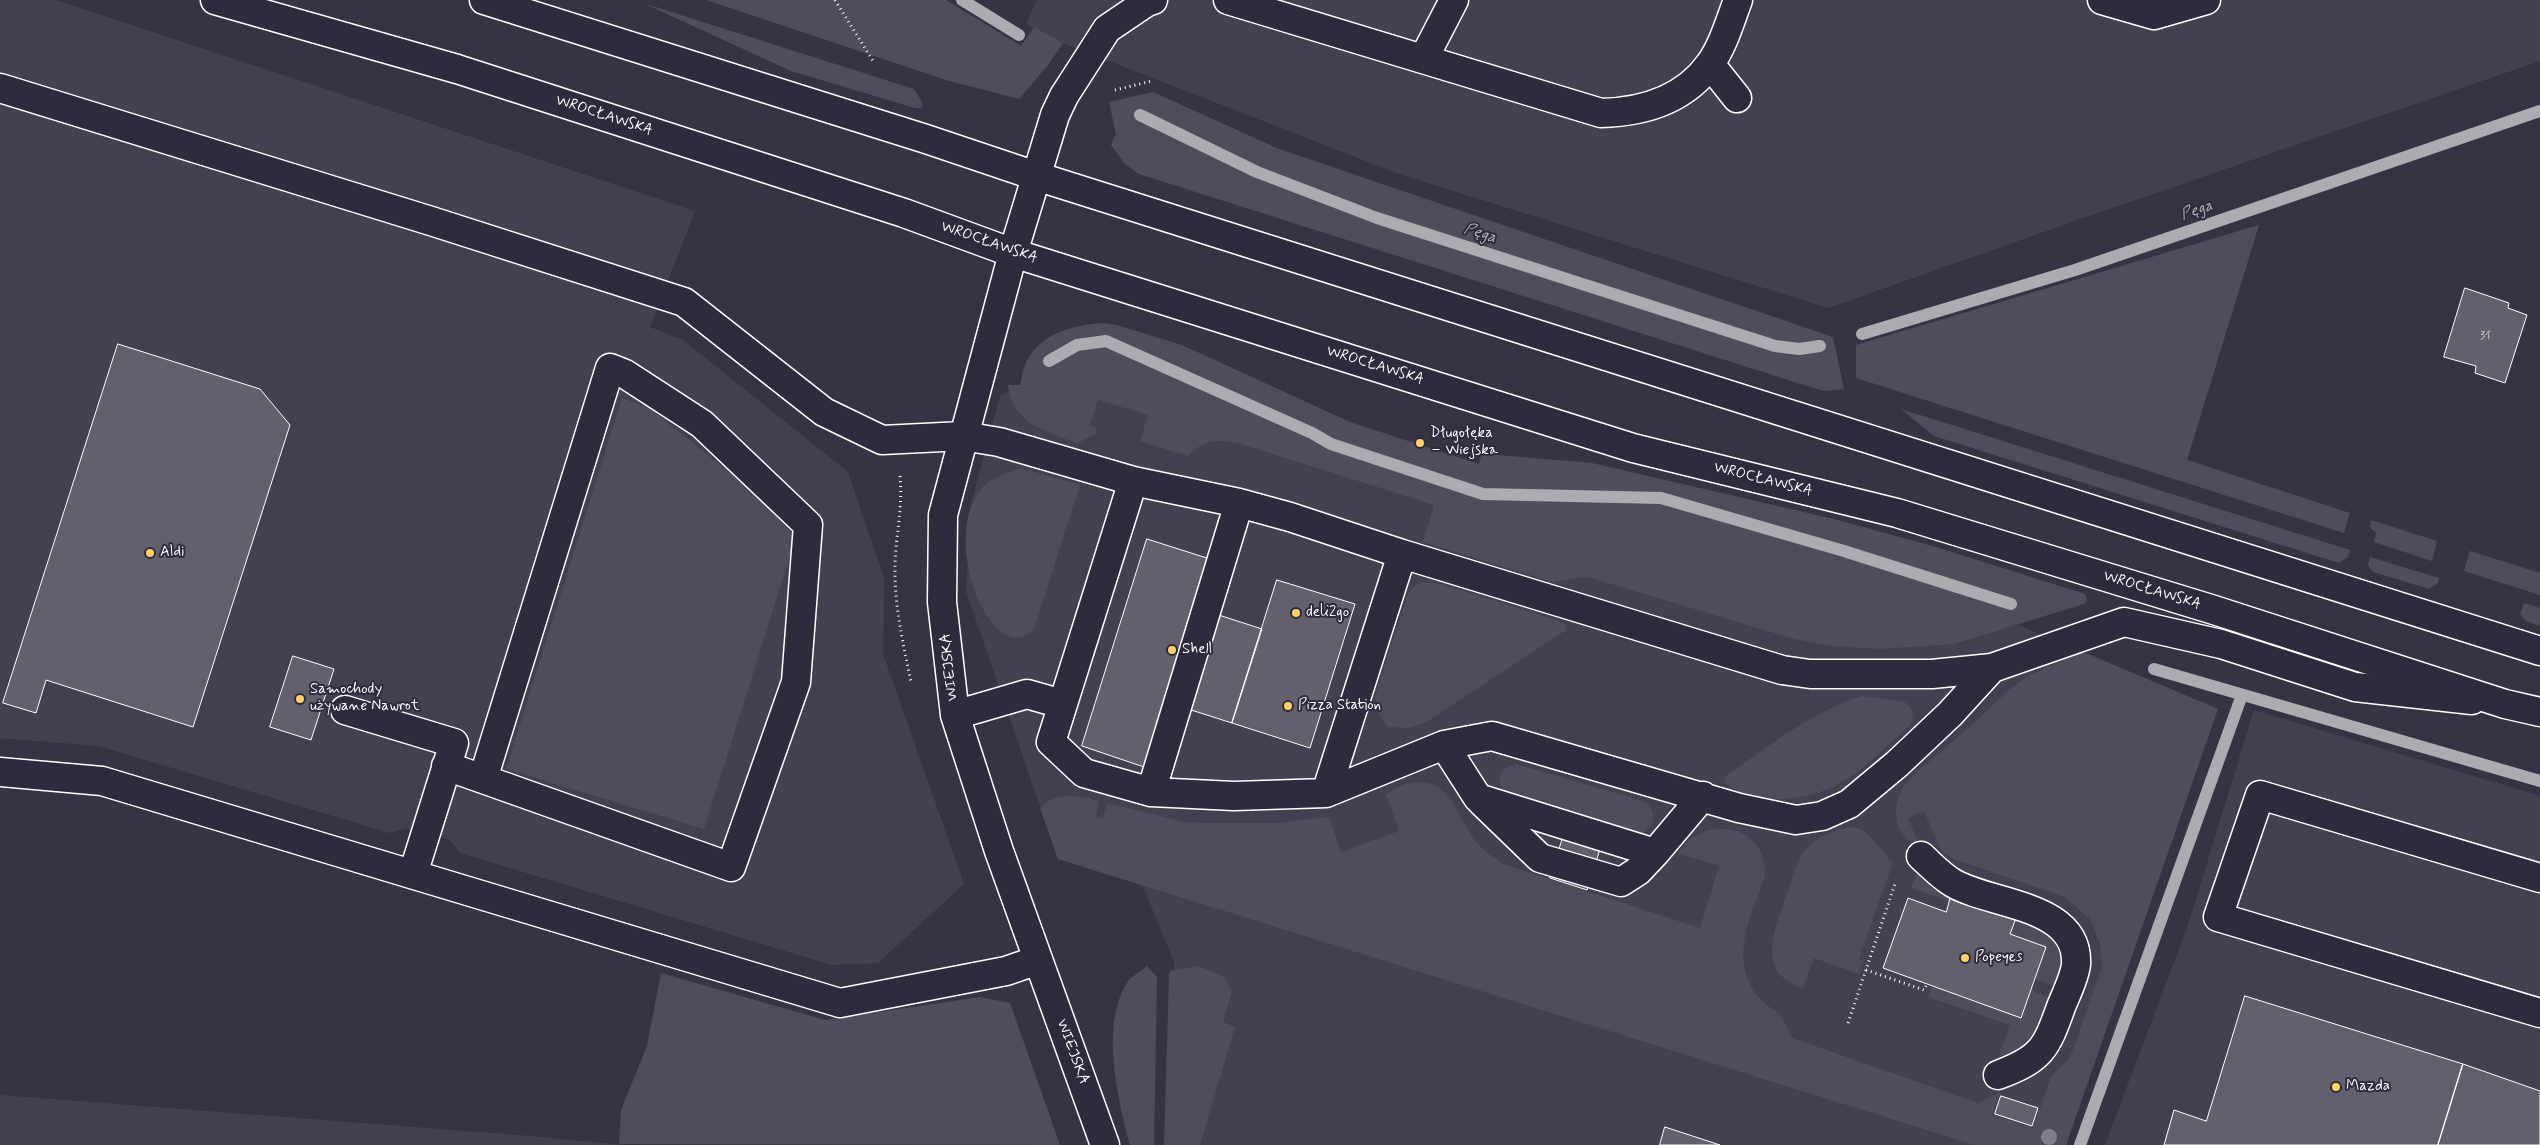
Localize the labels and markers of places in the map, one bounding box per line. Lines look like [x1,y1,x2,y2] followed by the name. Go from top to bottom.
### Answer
[1430,425,1498,460] place label: Długołęka – Wiejska
[1414,437,1426,449] marker: Długołęka – Wiejska
[160,544,185,562] place label: Aldi
[144,547,156,559] marker: Aldi
[1306,604,1349,622] place label: deli2go
[1290,607,1302,619] marker: deli2go
[1182,641,1212,659] place label: Shell
[1166,644,1178,656] marker: Shell
[310,681,420,716] place label: Samochody używane Nawrot
[294,693,306,705] marker: Samochody używane Nawrot
[1298,697,1381,715] place label: Pizza Station
[1282,700,1294,712] marker: Pizza Station
[1975,949,2022,967] place label: Popeyes
[1959,952,1971,964] marker: Popeyes
[2346,1078,2390,1096] place label: Mazda
[2330,1081,2342,1093] marker: Mazda

